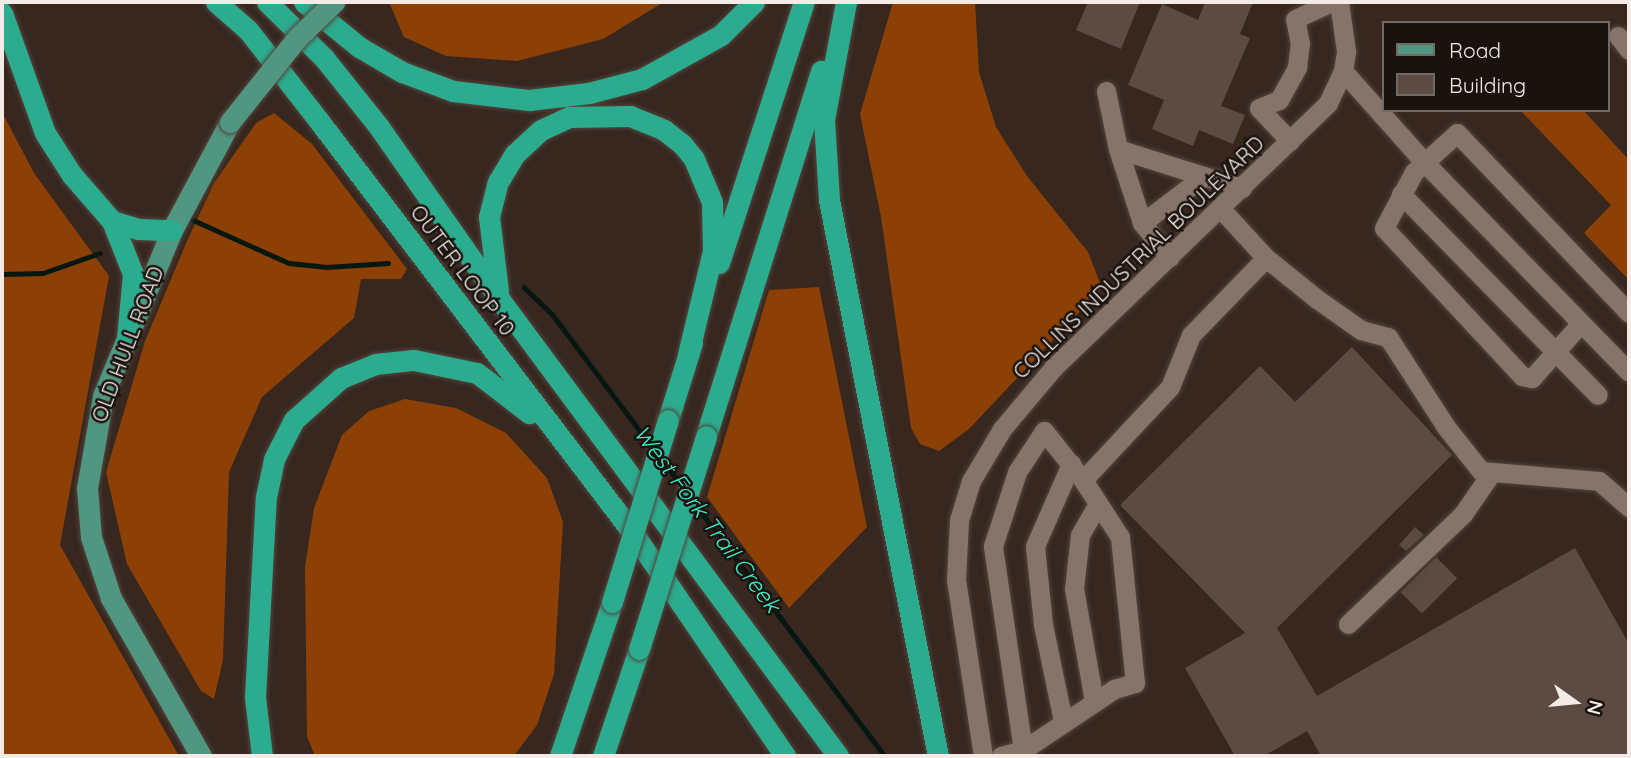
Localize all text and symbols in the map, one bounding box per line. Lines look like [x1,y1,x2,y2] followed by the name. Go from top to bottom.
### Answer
[1382,21,1610,112] legend
[1449,37,1501,63] text: Road
[1449,72,1526,98] text: Building
[1007,130,1269,384] street label: COLLINS INDUSTRIAL BOULEVARD
[406,200,520,340] street label: OUTER LOOP 10
[86,263,168,425] street label: OLD HULL ROAD
[628,420,786,618] water label: West Fork Trail Creek
[1540,667,1610,737] north arrow
[1582,698,1609,717] text: N

